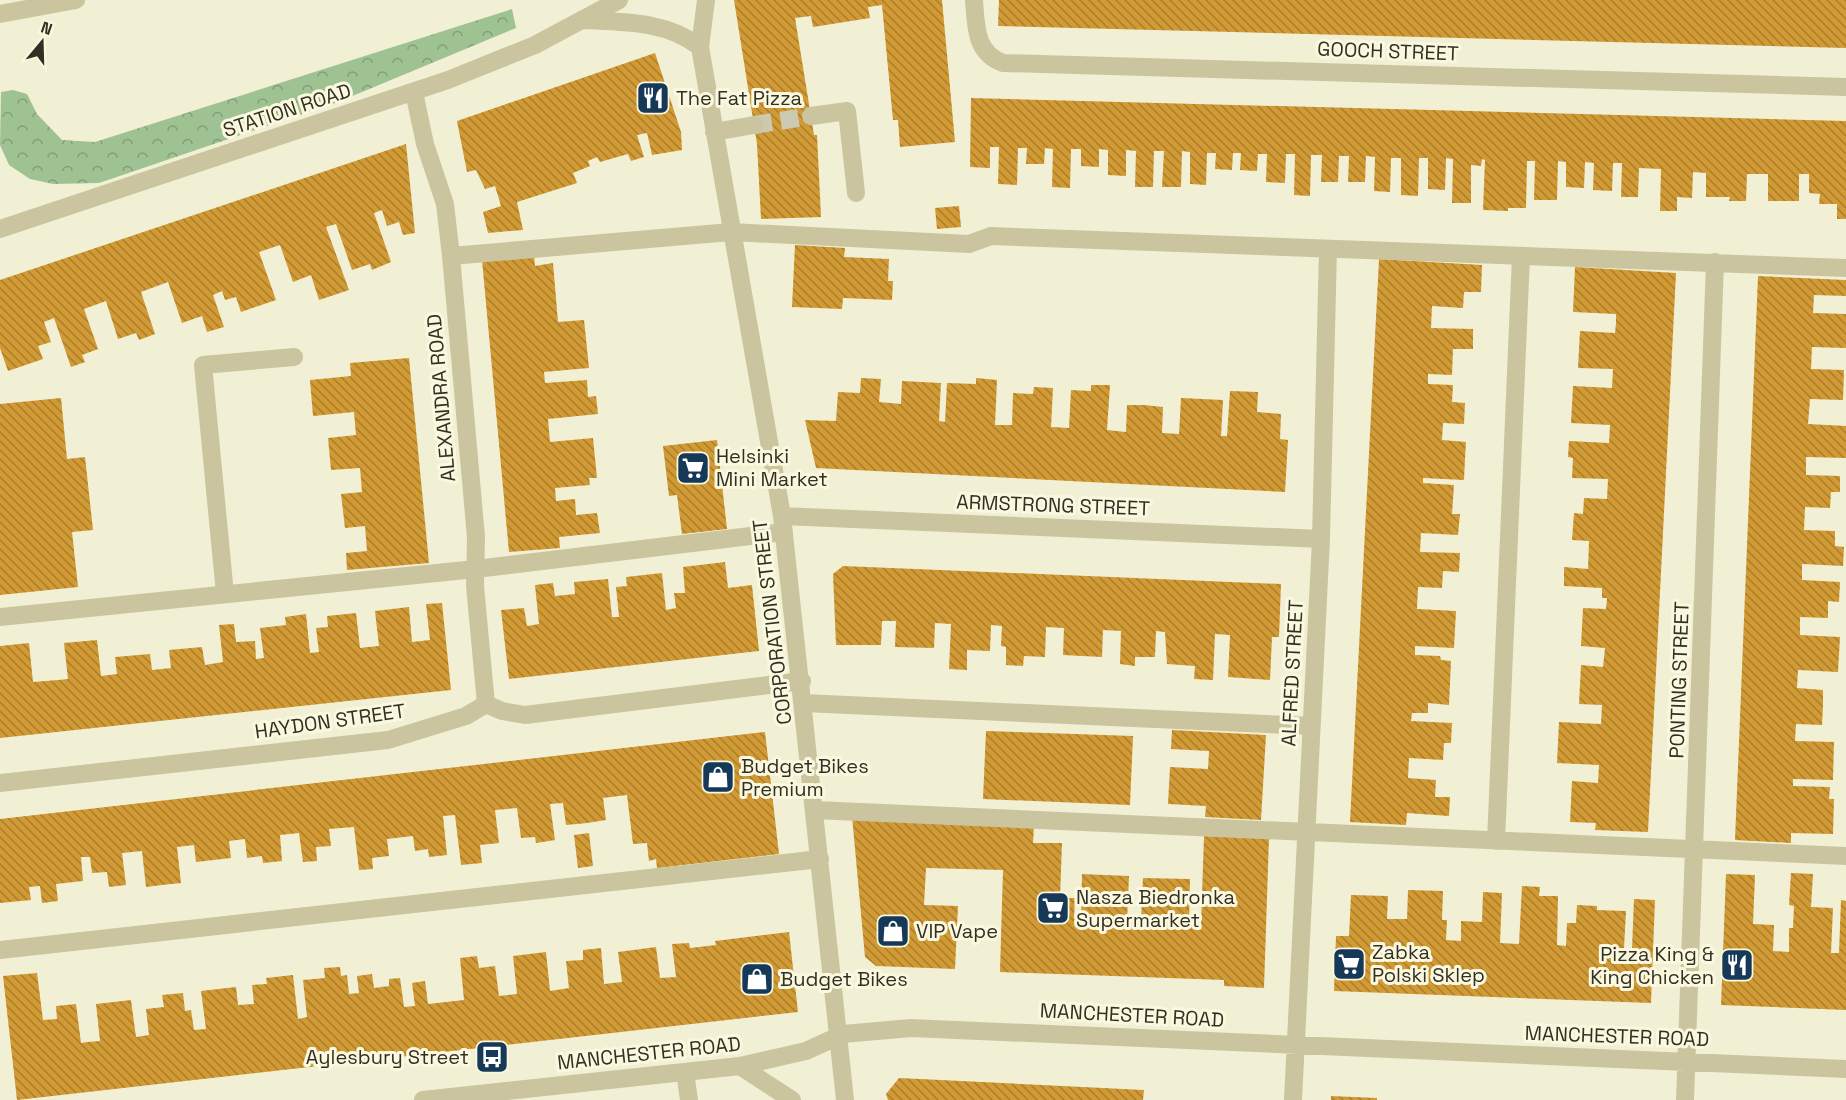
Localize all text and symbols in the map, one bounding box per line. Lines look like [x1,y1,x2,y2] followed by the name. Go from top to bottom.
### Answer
[12,12,72,72] north arrow
[38,17,55,40] text: N
[1317,36,1459,66] street label: GOOCH STREET
[220,77,354,143] street label: STATION ROAD
[635,80,671,116] restaurant icon: The Fat Pizza
[676,85,802,111] place label: The Fat Pizza
[421,313,461,483] street label: ALEXANDRA ROAD
[716,443,828,492] place label: Helsinki Mini Market
[675,450,711,486] supermarket icon: Helsinki Mini Market
[956,489,1151,521] street label: ARMSTRONG STREET
[746,518,797,726] street label: CORPORATION STREET
[1275,599,1309,747] street label: ALFRED STREET
[1663,601,1695,759] street label: PONTING STREET
[253,698,407,744] street label: HAYDON STREET
[741,753,869,802] place label: Budget Bikes Premium
[700,759,736,795] shop icon: Budget Bikes Premium
[1076,884,1235,933] place label: Nasza Biedronka Supermarket
[1035,890,1071,926] supermarket icon: Nasza Biedronka Supermarket
[875,913,911,949] shop icon: VIP Vape
[916,918,998,944] place label: VIP Vape
[1372,939,1485,988] place label: Zabka Polski Sklep
[1590,941,1714,990] place label: Pizza King & King Chicken
[1331,946,1367,982] supermarket icon: Zabka Polski Sklep
[1719,947,1755,983] restaurant icon: Pizza King & King Chicken
[739,961,775,997] shop icon: Budget Bikes
[780,966,908,992] place label: Budget Bikes
[1039,997,1225,1033] street label: MANCHESTER ROAD
[1524,1020,1710,1052] street label: MANCHESTER ROAD
[556,1030,742,1076] street label: MANCHESTER ROAD
[474,1039,510,1075] bus stop icon: Aylesbury Street
[306,1044,469,1070] place label: Aylesbury Street

